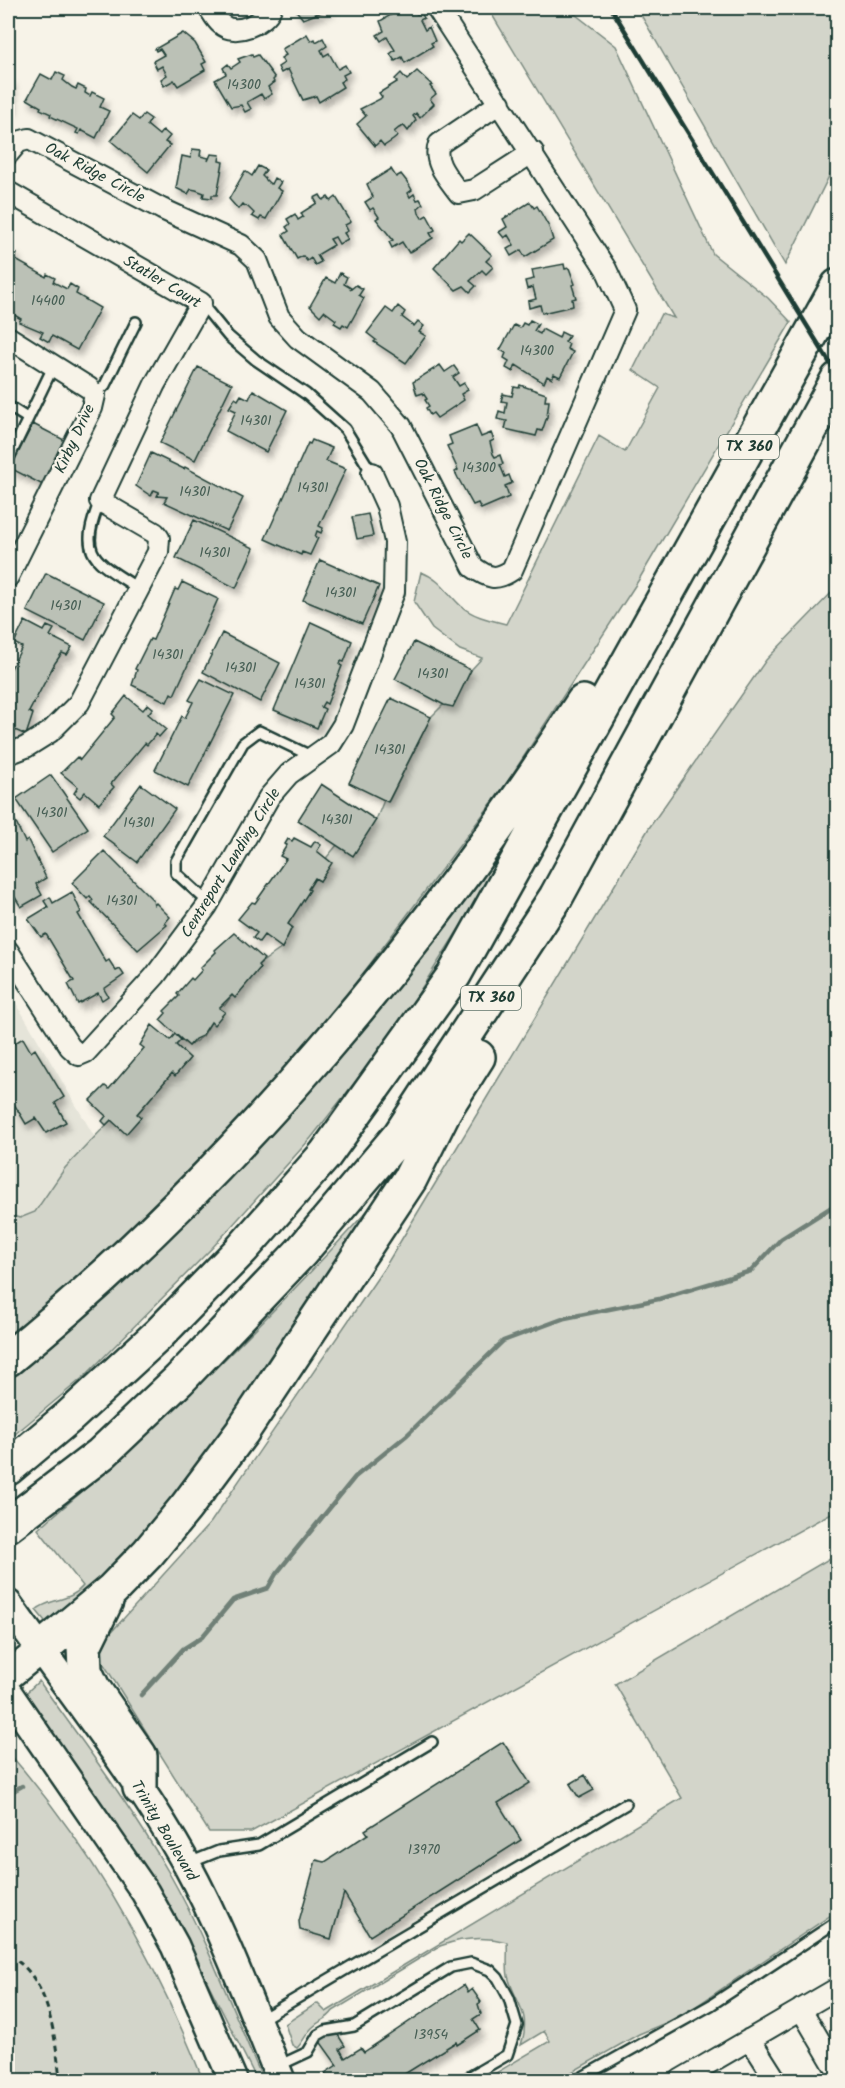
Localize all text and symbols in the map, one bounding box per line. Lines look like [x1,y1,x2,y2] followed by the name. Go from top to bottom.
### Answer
[227,74,261,96] house number: 14300
[40,136,150,210] street label: Oak Ridge Circle
[118,249,207,316] street label: Statler Court
[31,290,65,312] house number: 14400
[520,340,554,362] house number: 14300
[48,400,102,478] street label: Kirby Drive
[240,410,272,432] house number: 14301
[719,435,779,459] road number: TX 360
[407,454,479,564] street label: Oak Ridge Circle
[462,457,496,479] house number: 14300
[297,477,329,499] house number: 14301
[179,481,211,503] house number: 14301
[199,542,231,564] house number: 14301
[325,582,357,604] house number: 14301
[50,595,82,617] house number: 14301
[152,644,184,666] house number: 14301
[225,657,257,679] house number: 14301
[417,663,449,685] house number: 14301
[294,673,326,695] house number: 14301
[374,739,406,761] house number: 14301
[175,783,287,943] street label: Centreport Landing Circle
[36,802,68,824] house number: 14301
[321,809,353,831] house number: 14301
[123,812,155,834] house number: 14301
[106,890,138,912] house number: 14301
[461,986,521,1010] road number: TX 360
[124,1776,205,1887] street label: Trinity Boulevard
[408,1839,440,1861] house number: 13970
[414,2024,449,2046] house number: 13954

